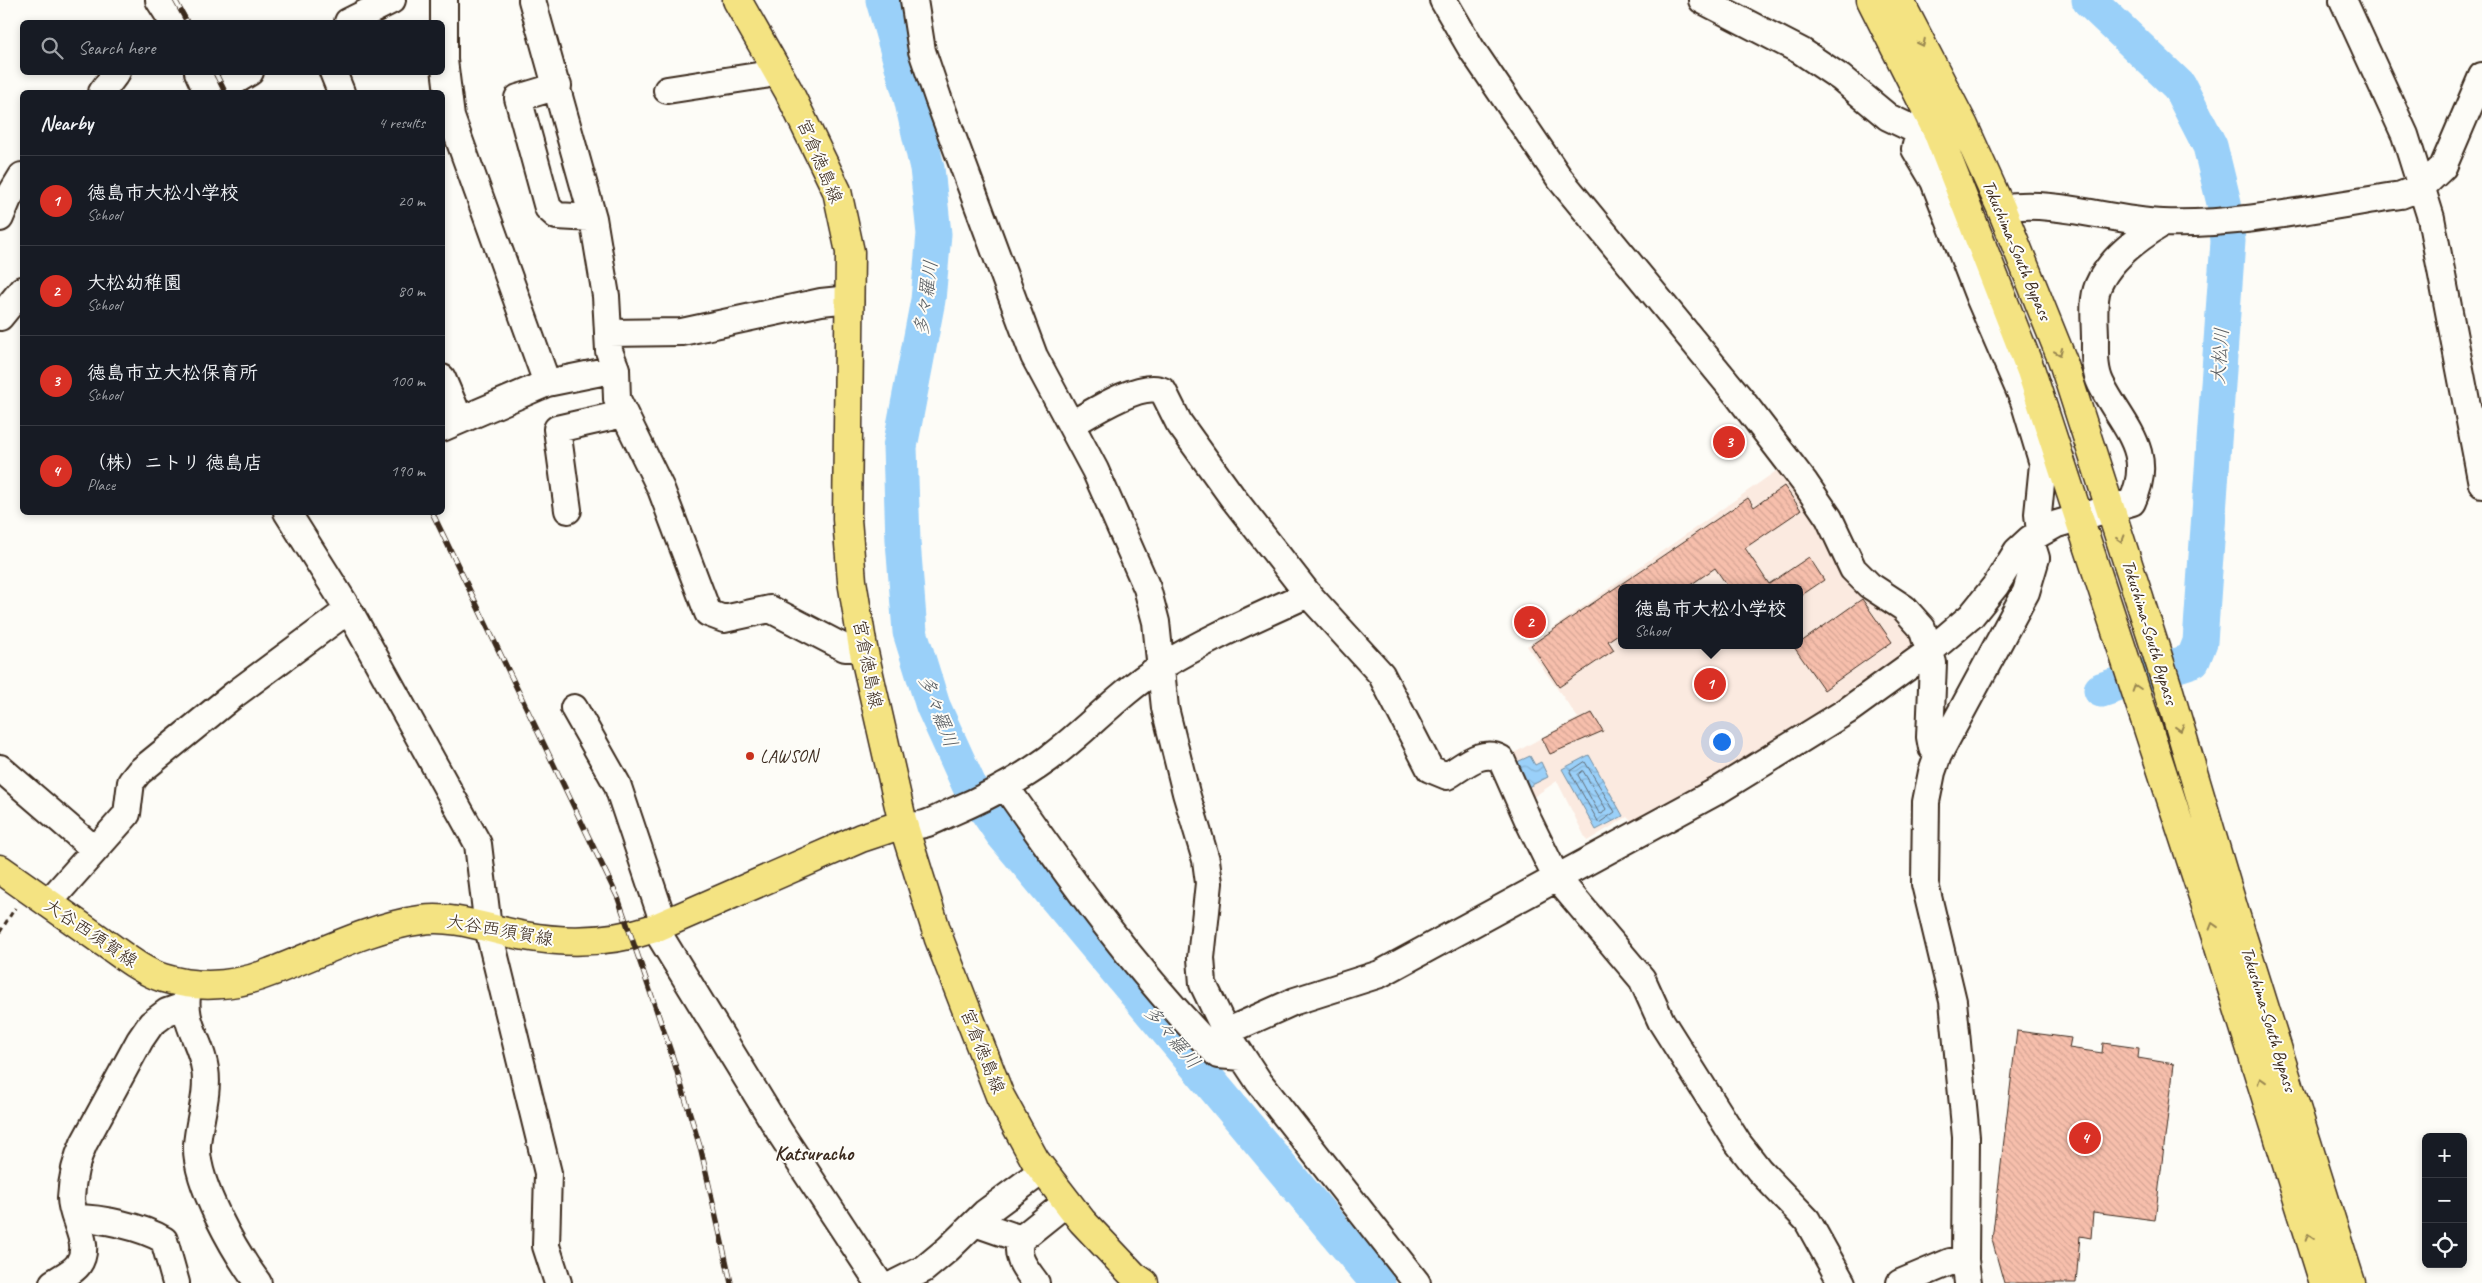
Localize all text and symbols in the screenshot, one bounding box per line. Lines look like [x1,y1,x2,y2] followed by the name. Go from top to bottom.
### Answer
[20,20,445,75] search box
[38,34,66,62] icon: search
[78,36,155,60] text: Search here
[1916,38,1926,47] one-way arrow
[40,110,93,136] text: Nearby
[378,113,425,133] text: 4 results
[792,115,848,207] street label: 宮倉徳島線
[1978,177,2057,325] street label: Tokushima-South Bypass
[87,181,239,205] text: 徳島市大松小学校
[52,191,60,211] text: 1
[398,191,425,211] text: 20 m
[87,205,121,225] text: School
[909,259,943,337] water label: 多々羅川
[87,271,182,295] text: 大松幼稚園
[52,281,60,301] text: 2
[398,281,425,301] text: 80 m
[87,295,121,315] text: School
[2206,327,2234,385] water label: 大松川
[2053,347,2063,355] one-way arrow
[87,361,258,385] text: 徳島市立大松保育所
[52,371,60,391] text: 3
[391,371,425,391] text: 100 m
[87,385,121,405] text: School
[1713,423,1745,461] pin: 3
[87,451,263,475] text: （株）ニトリ 徳島店
[52,461,60,481] text: 4
[391,461,425,481] text: 190 m
[87,475,115,495] text: Place
[2115,534,2125,543] one-way arrow
[2118,557,2183,709] street label: Tokushima-South Bypass
[1618,584,1803,649] popup
[1634,597,1787,621] text: 徳島市大松小学校
[1514,603,1546,641] pin: 2
[849,618,887,710] street label: 宮倉徳島線
[1634,621,1669,641] text: School
[1694,665,1726,703] pin: 1
[913,671,963,751] water label: 多々羅川
[2131,685,2141,693] one-way arrow
[2174,723,2184,731] one-way arrow
[1709,729,1735,755] your location
[760,745,821,767] place label: LAWSON
[744,750,756,762] marker: LAWSON
[40,894,142,972] street label: 大谷西須賀線
[445,910,555,950] street label: 大谷西須賀線
[2208,922,2218,931] one-way arrow
[2237,944,2302,1096] street label: Tokushima-South Bypass
[1138,1000,1206,1074] water label: 多々羅川
[956,1005,1010,1097] street label: 宮倉徳島線
[2256,1078,2266,1086] one-way arrow
[2069,1119,2101,1157] pin: 4
[2422,1133,2467,1268] map controls
[2422,1133,2467,1178] button: +
[775,1141,855,1166] district label: Katsuracho
[2422,1178,2467,1223] button: −
[2422,1223,2467,1268] button: locate
[2305,1233,2315,1241] one-way arrow

